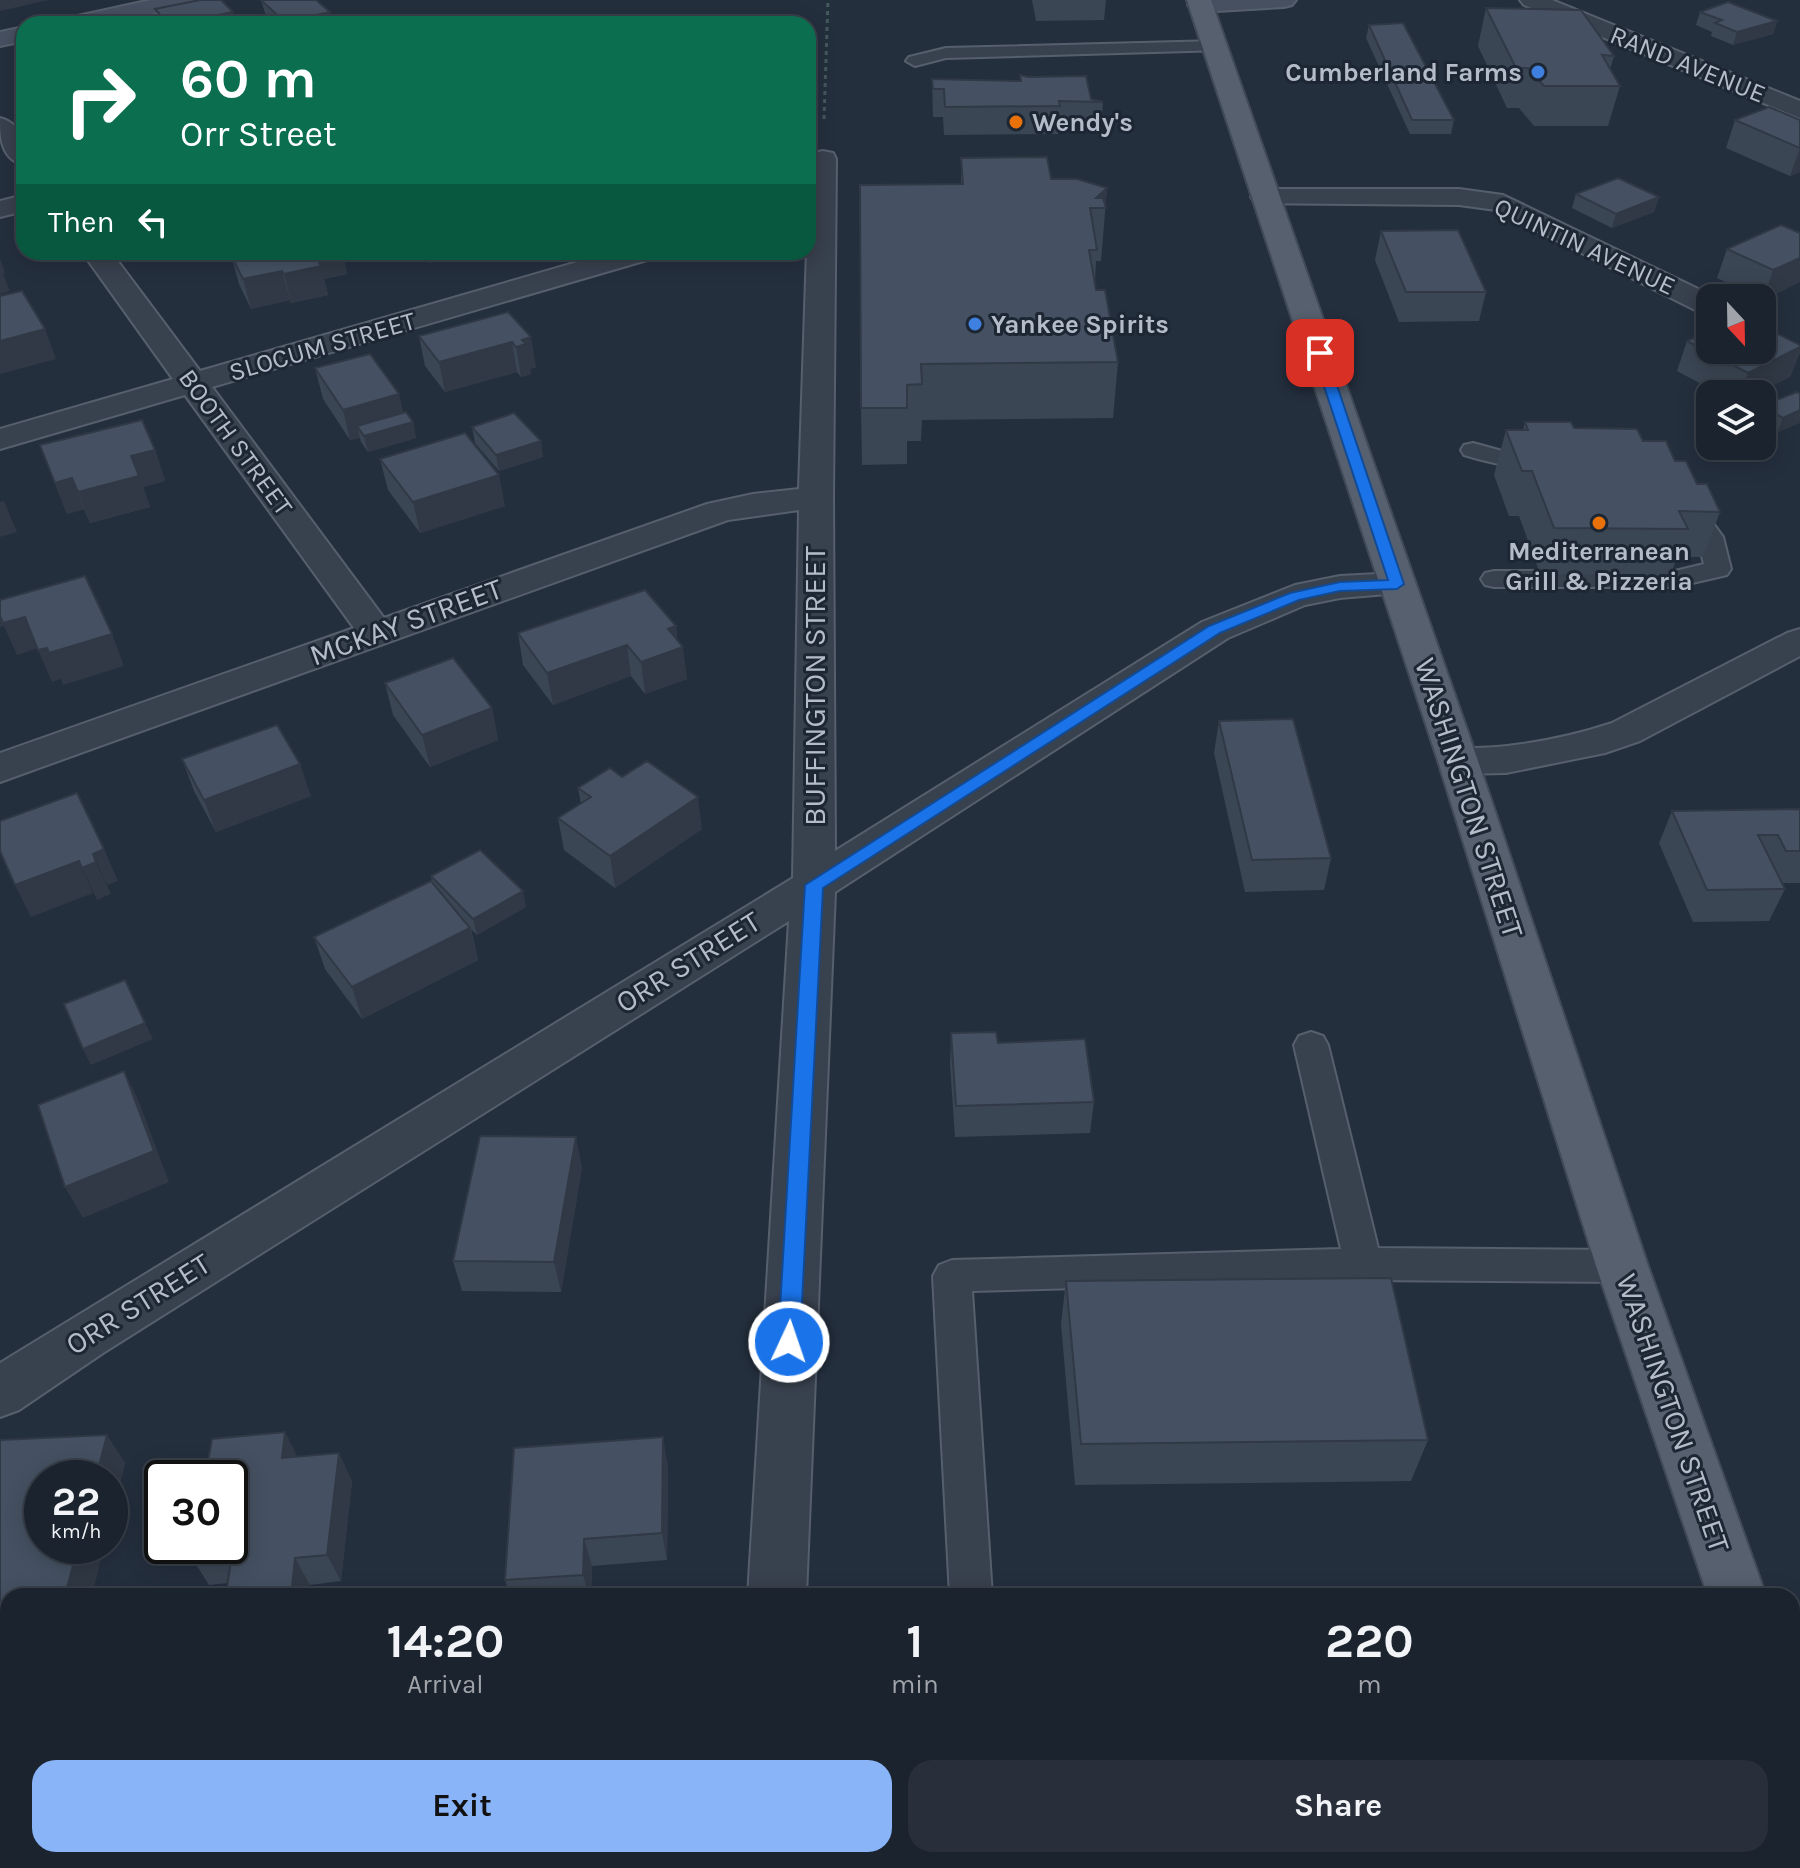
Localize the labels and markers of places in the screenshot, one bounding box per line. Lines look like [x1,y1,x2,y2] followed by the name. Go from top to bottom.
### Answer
[1285,57,1522,88] place label: Cumberland Farms
[1529,63,1547,81] marker: Cumberland Farms
[1032,107,1133,138] place label: Wendy's
[1007,113,1025,131] marker: Wendy's
[991,309,1169,340] place label: Yankee Spirits
[966,315,984,333] marker: Yankee Spirits
[1286,319,1354,387] pin
[1590,514,1608,532] marker: Mediterranean Grill & Pizzeria
[1505,536,1693,597] place label: Mediterranean Grill & Pizzeria

